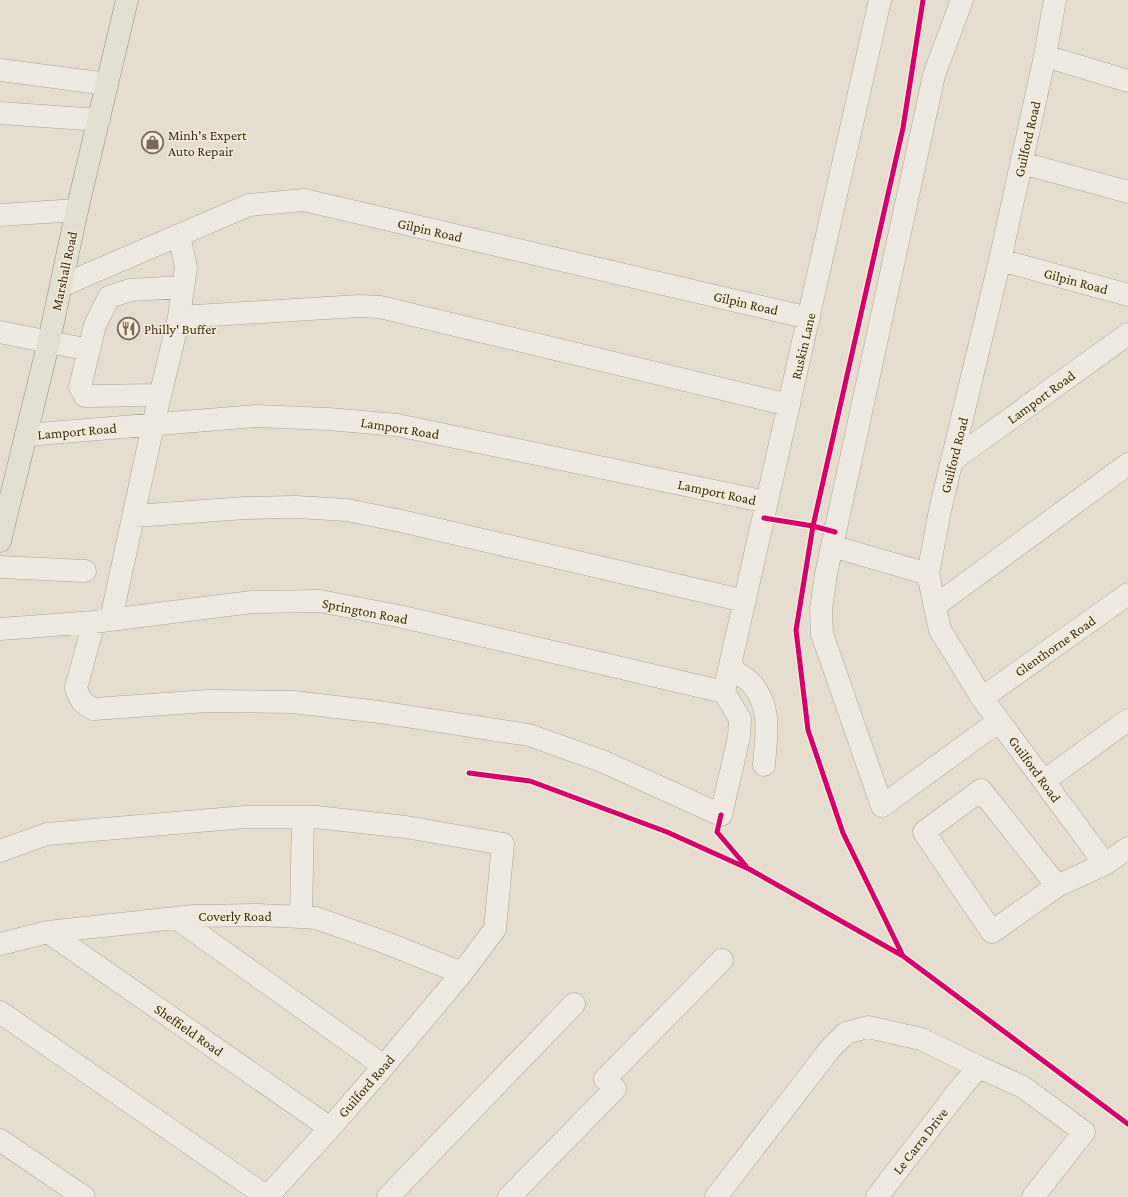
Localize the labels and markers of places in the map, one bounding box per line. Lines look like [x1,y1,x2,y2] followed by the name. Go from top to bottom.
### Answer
[168,127,247,159] place label: Minh's Expert Auto Repair
[139,130,165,156] shop icon: Minh's Expert Auto Repair
[115,316,141,342] restaurant icon: Philly' Buffer
[144,321,216,337] place label: Philly' Buffer

